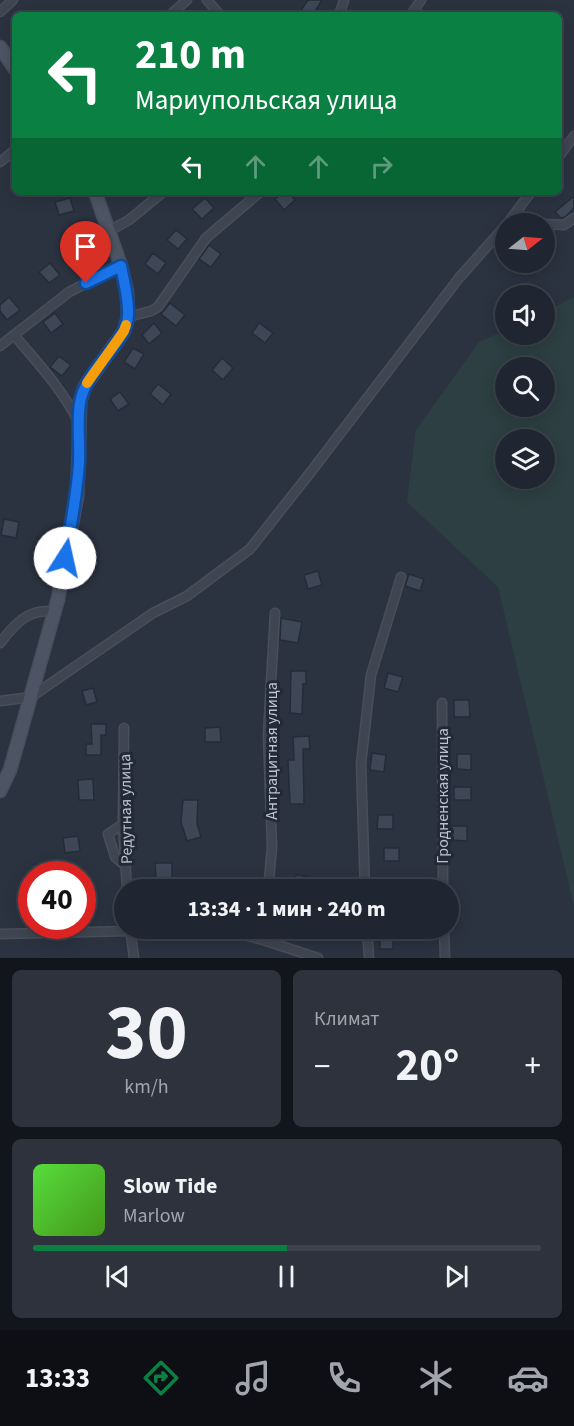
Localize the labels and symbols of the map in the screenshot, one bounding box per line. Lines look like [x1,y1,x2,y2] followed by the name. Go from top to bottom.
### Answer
[495,213,555,273] north arrow
[60,221,111,283] pin
[33,526,97,590] position arrow
[261,682,283,820] street label: Антрацитная улица
[432,728,454,864] street label: Гродненская улица
[114,754,138,864] street label: Редутная улица
[18,861,96,939] speed limit sign: 40

